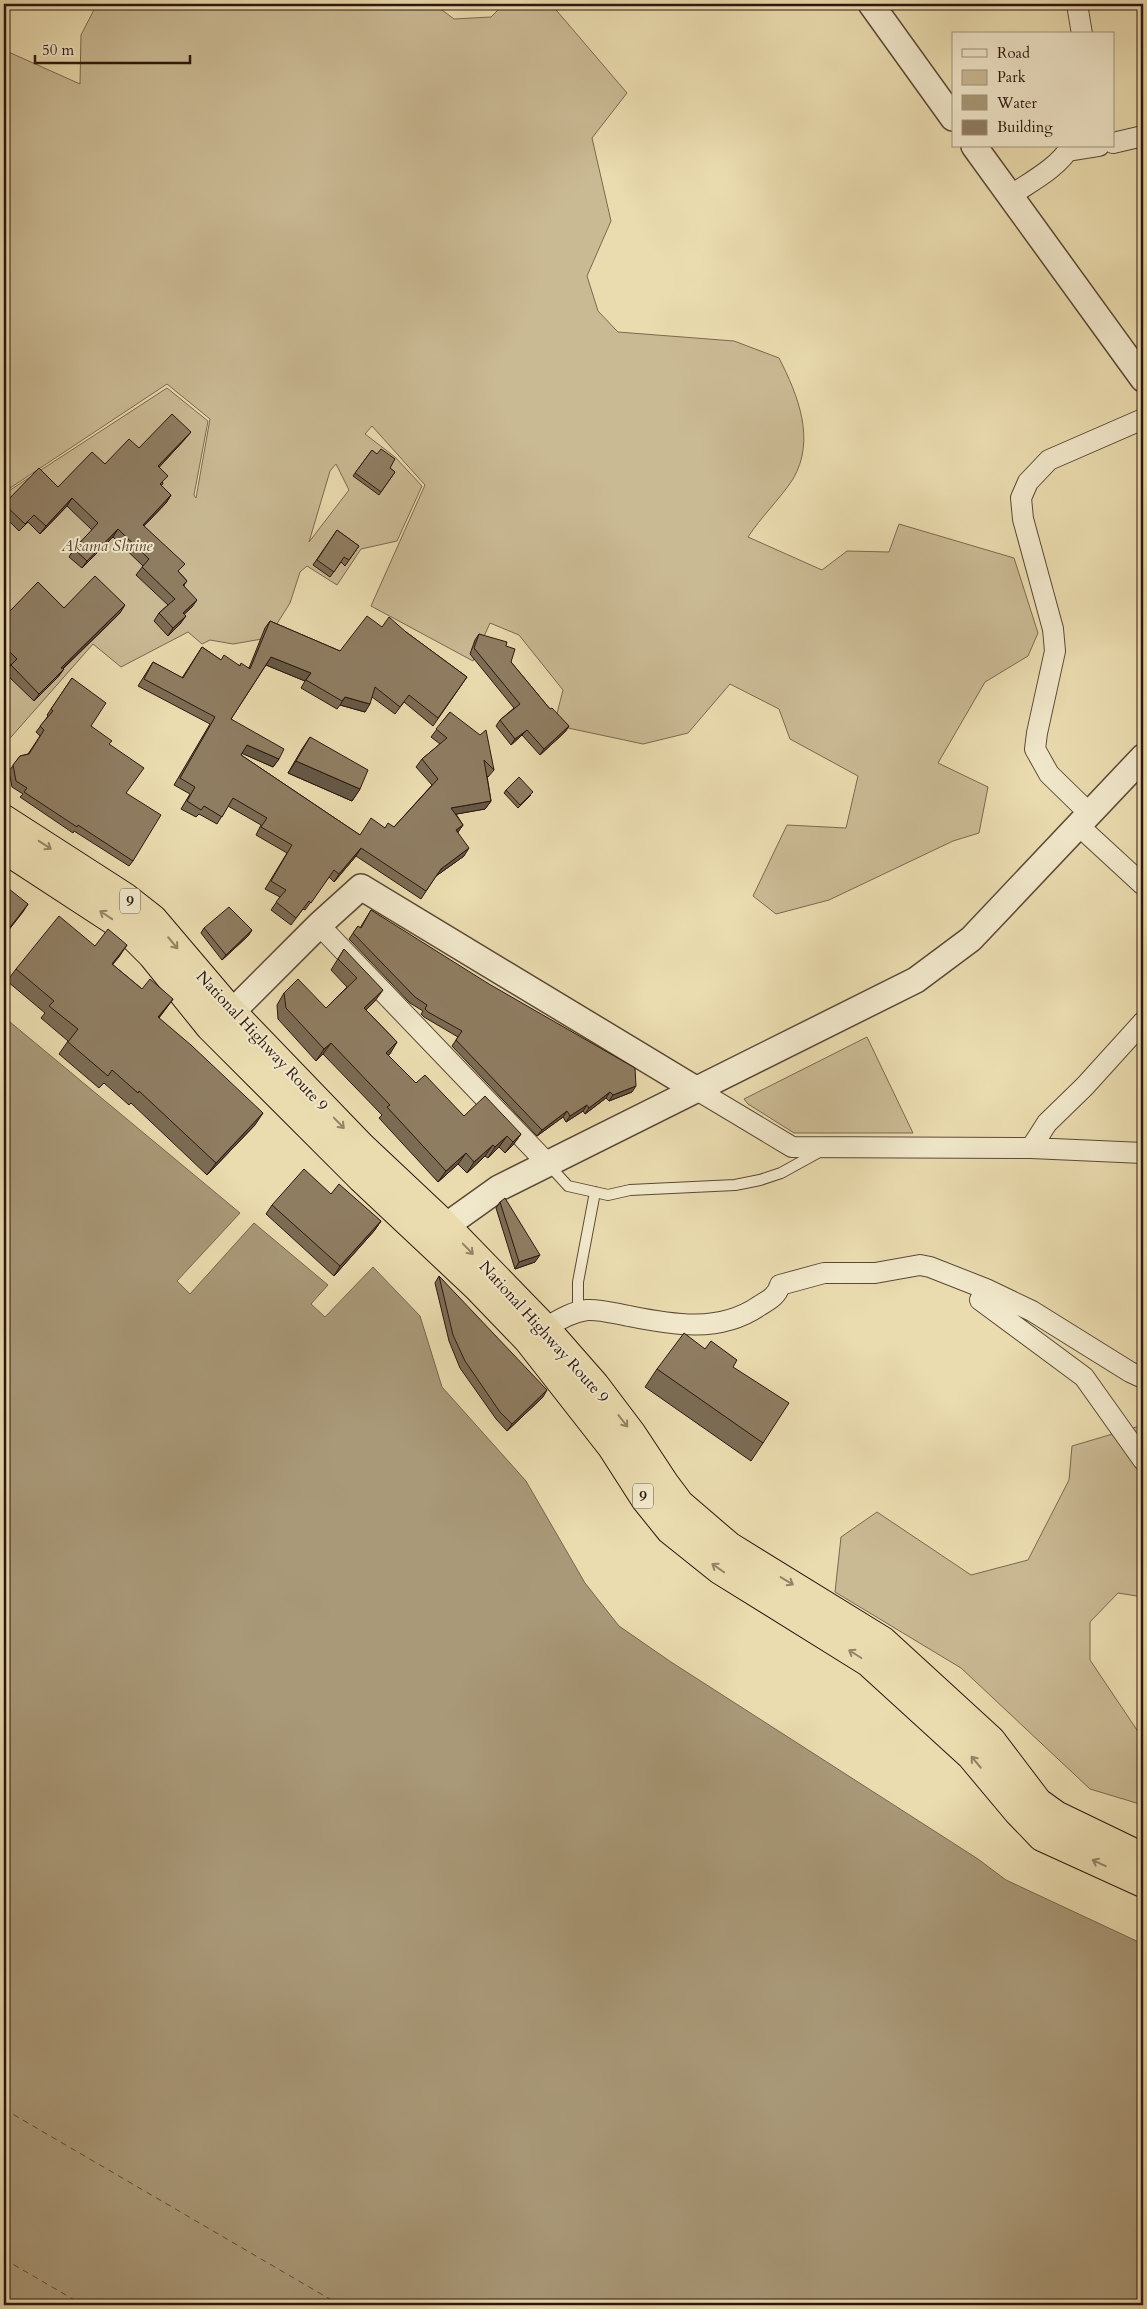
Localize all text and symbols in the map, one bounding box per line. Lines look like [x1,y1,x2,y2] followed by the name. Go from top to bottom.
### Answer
[35,32,190,64] scale bar
[952,32,1114,148] legend
[42,40,74,60] text: 50 m
[997,43,1030,63] text: Road
[997,67,1026,87] text: Park
[996,93,1038,113] text: Water
[997,117,1053,137] text: Building
[60,535,153,557] park label: Akama Shrine
[38,840,52,850] one-way arrow
[120,888,140,914] road number: 9
[99,910,113,920] one-way arrow
[168,936,179,949] one-way arrow
[191,966,333,1116] street label: National Highway Route 9
[333,1117,345,1129] one-way arrow
[462,1242,474,1255] one-way arrow
[474,1256,614,1408] street label: National Highway Route 9
[617,1415,628,1428] one-way arrow
[633,1484,653,1508] road number: 9
[711,1563,725,1573] one-way arrow
[779,1577,793,1587] one-way arrow
[849,1648,863,1658] one-way arrow
[970,1756,982,1769] one-way arrow
[1092,1858,1107,1867] one-way arrow

